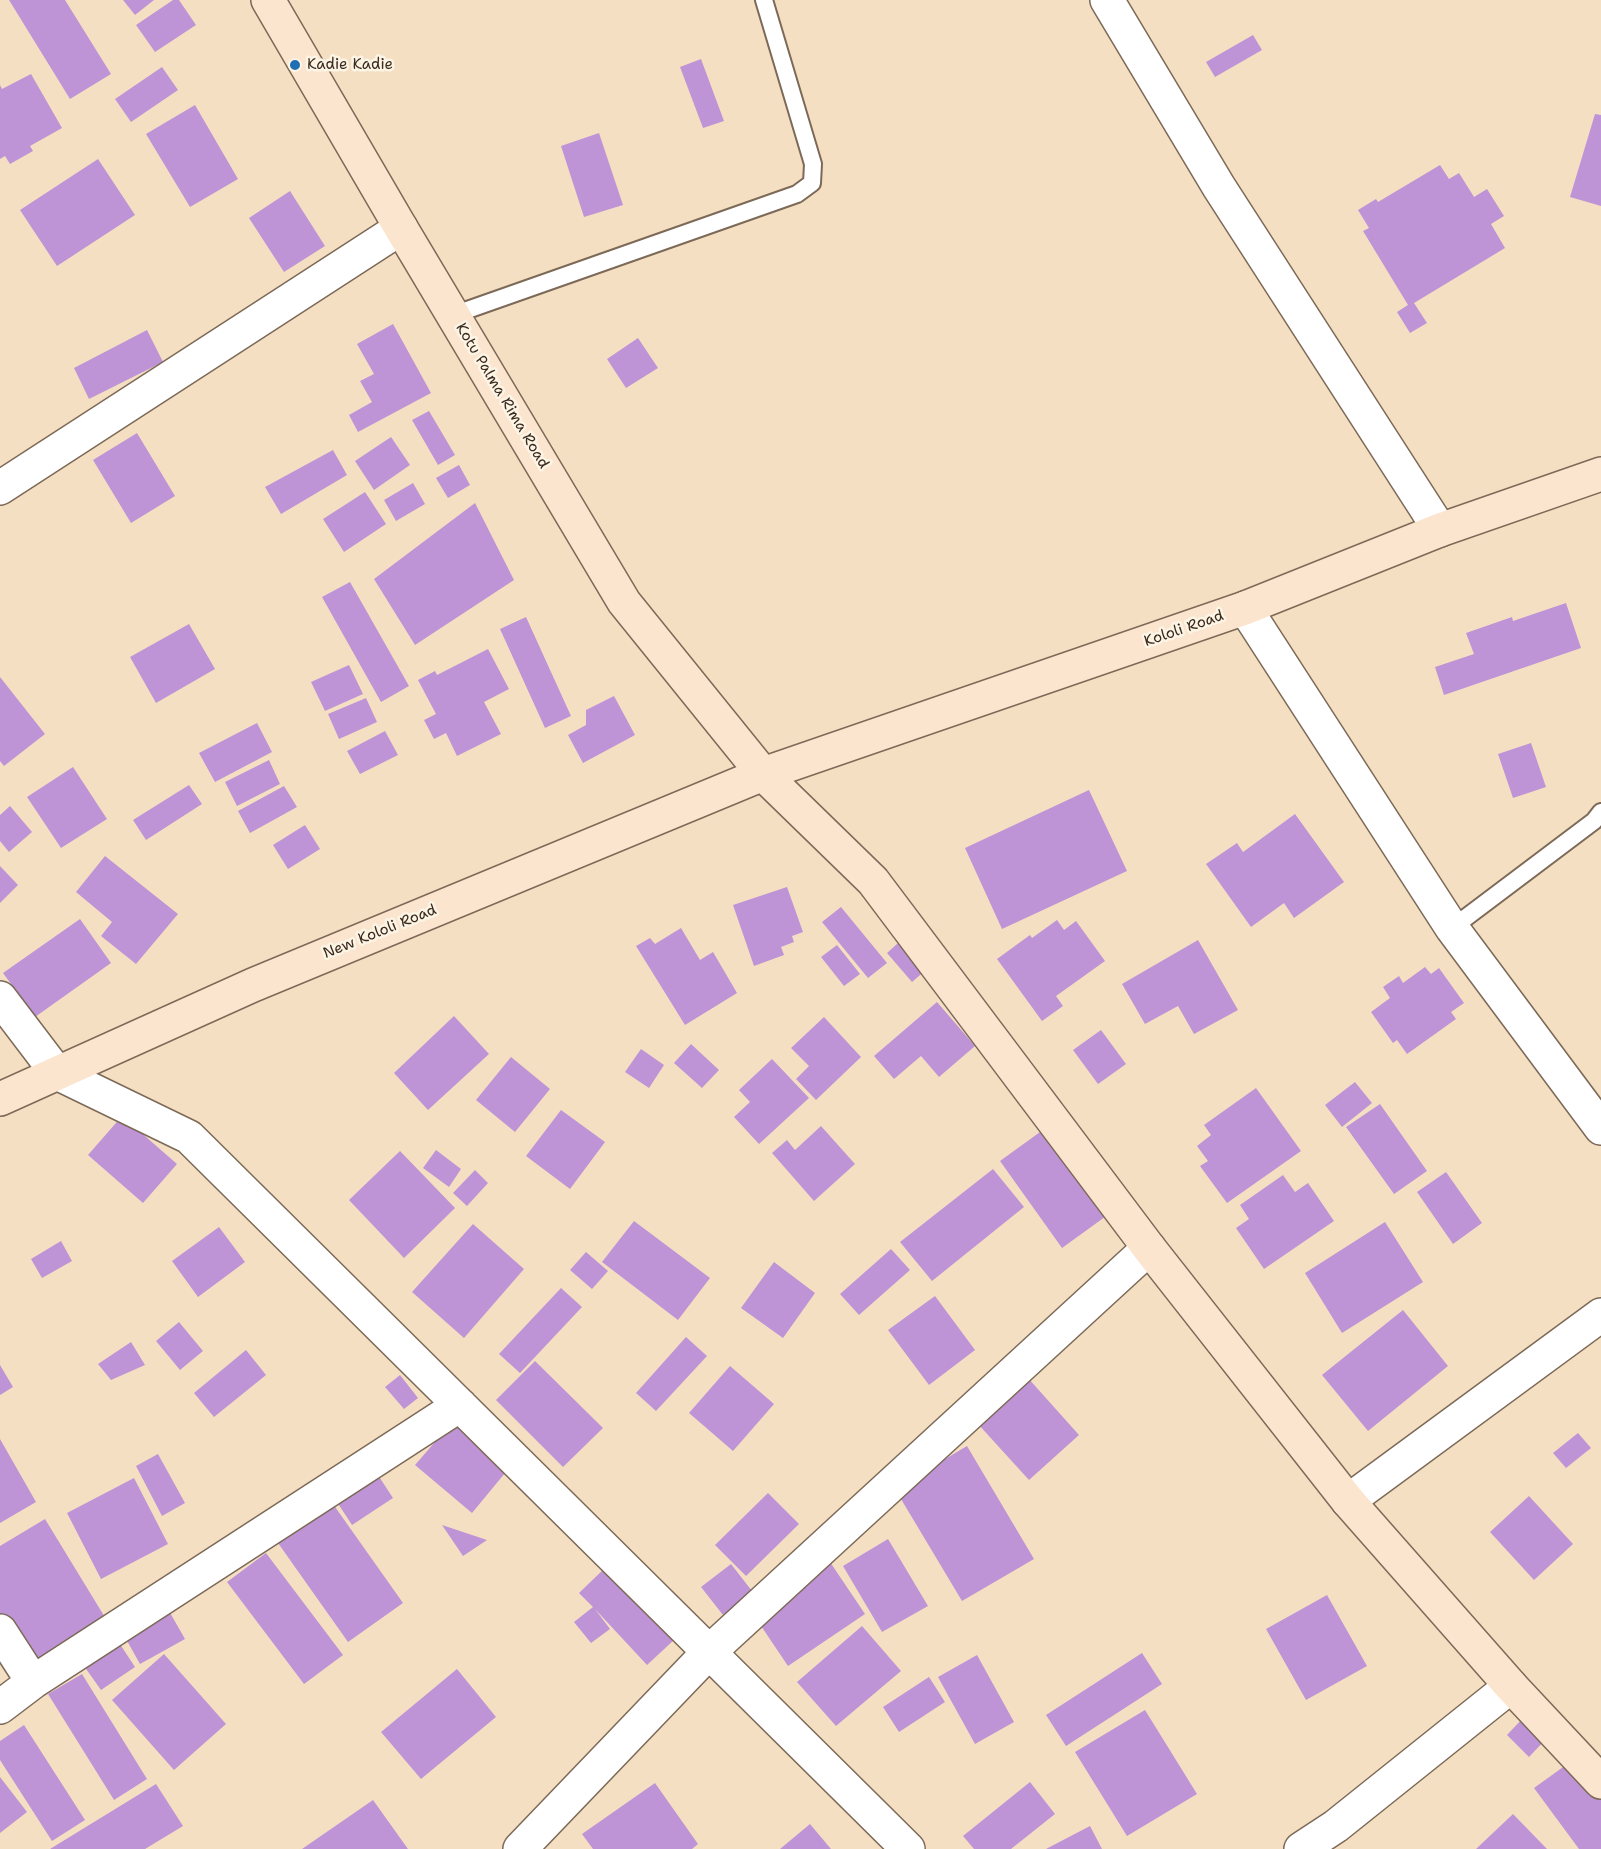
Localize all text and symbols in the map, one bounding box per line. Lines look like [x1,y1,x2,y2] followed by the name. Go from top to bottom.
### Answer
[307,56,393,74] place label: Kadie Kadie
[288,58,302,72] marker: Kadie Kadie
[451,320,553,472] street label: Kotu Palma Rima Road
[1142,607,1226,651] street label: Kololi Road
[321,901,439,963] street label: New Kololi Road

